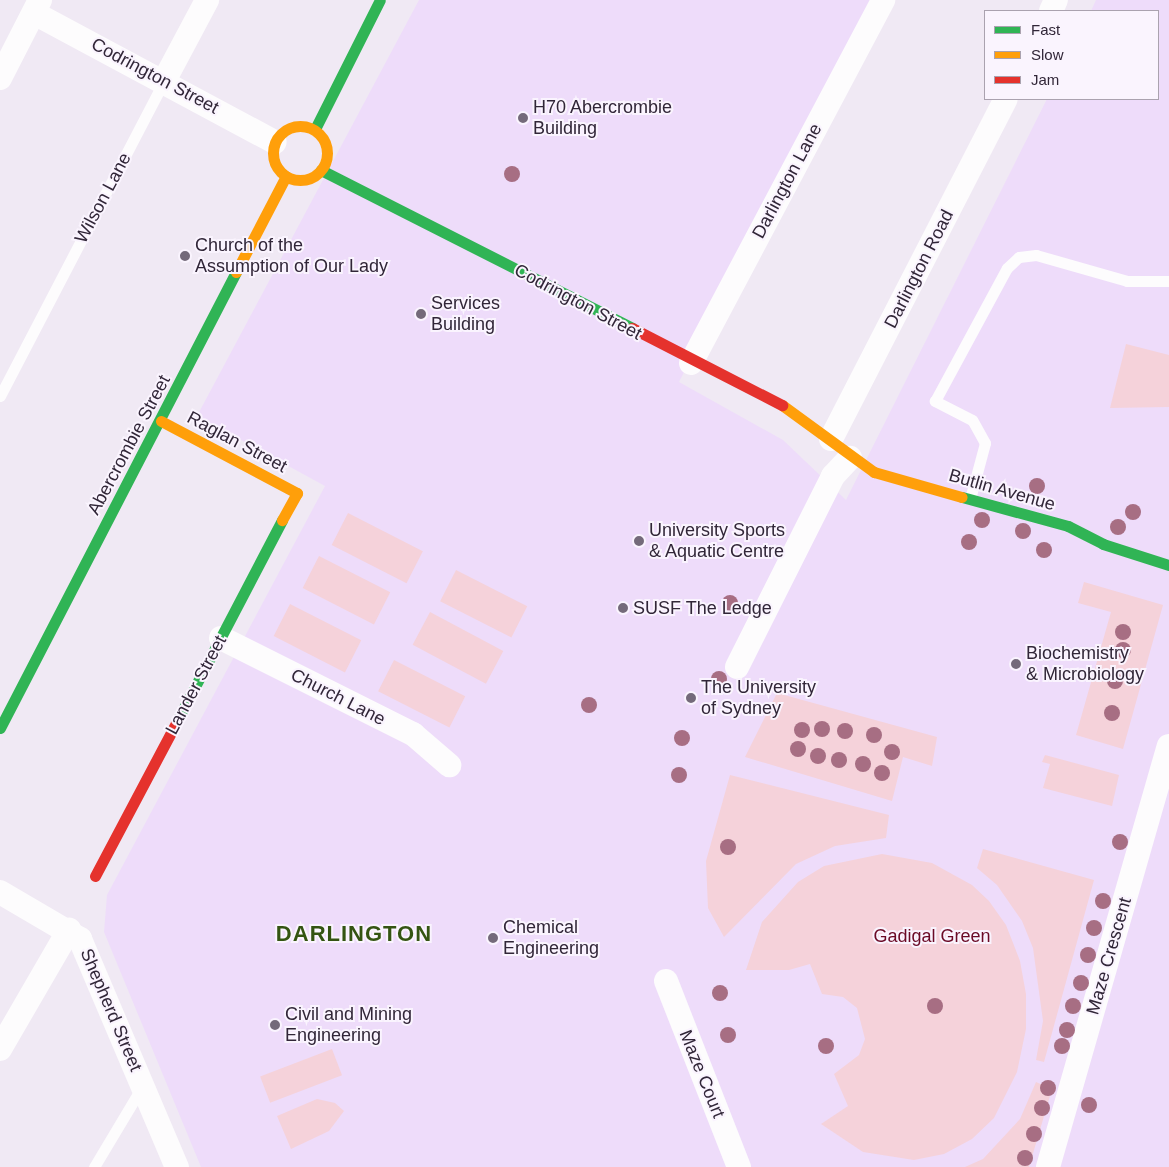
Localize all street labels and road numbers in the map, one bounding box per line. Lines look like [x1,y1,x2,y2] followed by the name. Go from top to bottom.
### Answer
[88,33,222,119] street label: Codrington Street
[748,120,826,242] street label: Darlington Lane
[70,149,136,247] street label: Wilson Lane
[880,206,958,332] street label: Darlington Road
[511,259,645,345] street label: Codrington Street
[83,371,175,519] street label: Abercrombie Street
[183,407,291,477] street label: Raglan Street
[946,464,1058,516] street label: Butlin Avenue
[161,632,231,738] street label: Lander Street
[287,664,389,730] street label: Church Lane
[1082,895,1136,1017] street label: Maze Crescent
[75,945,147,1075] street label: Shepherd Street
[675,1027,729,1121] street label: Maze Court

